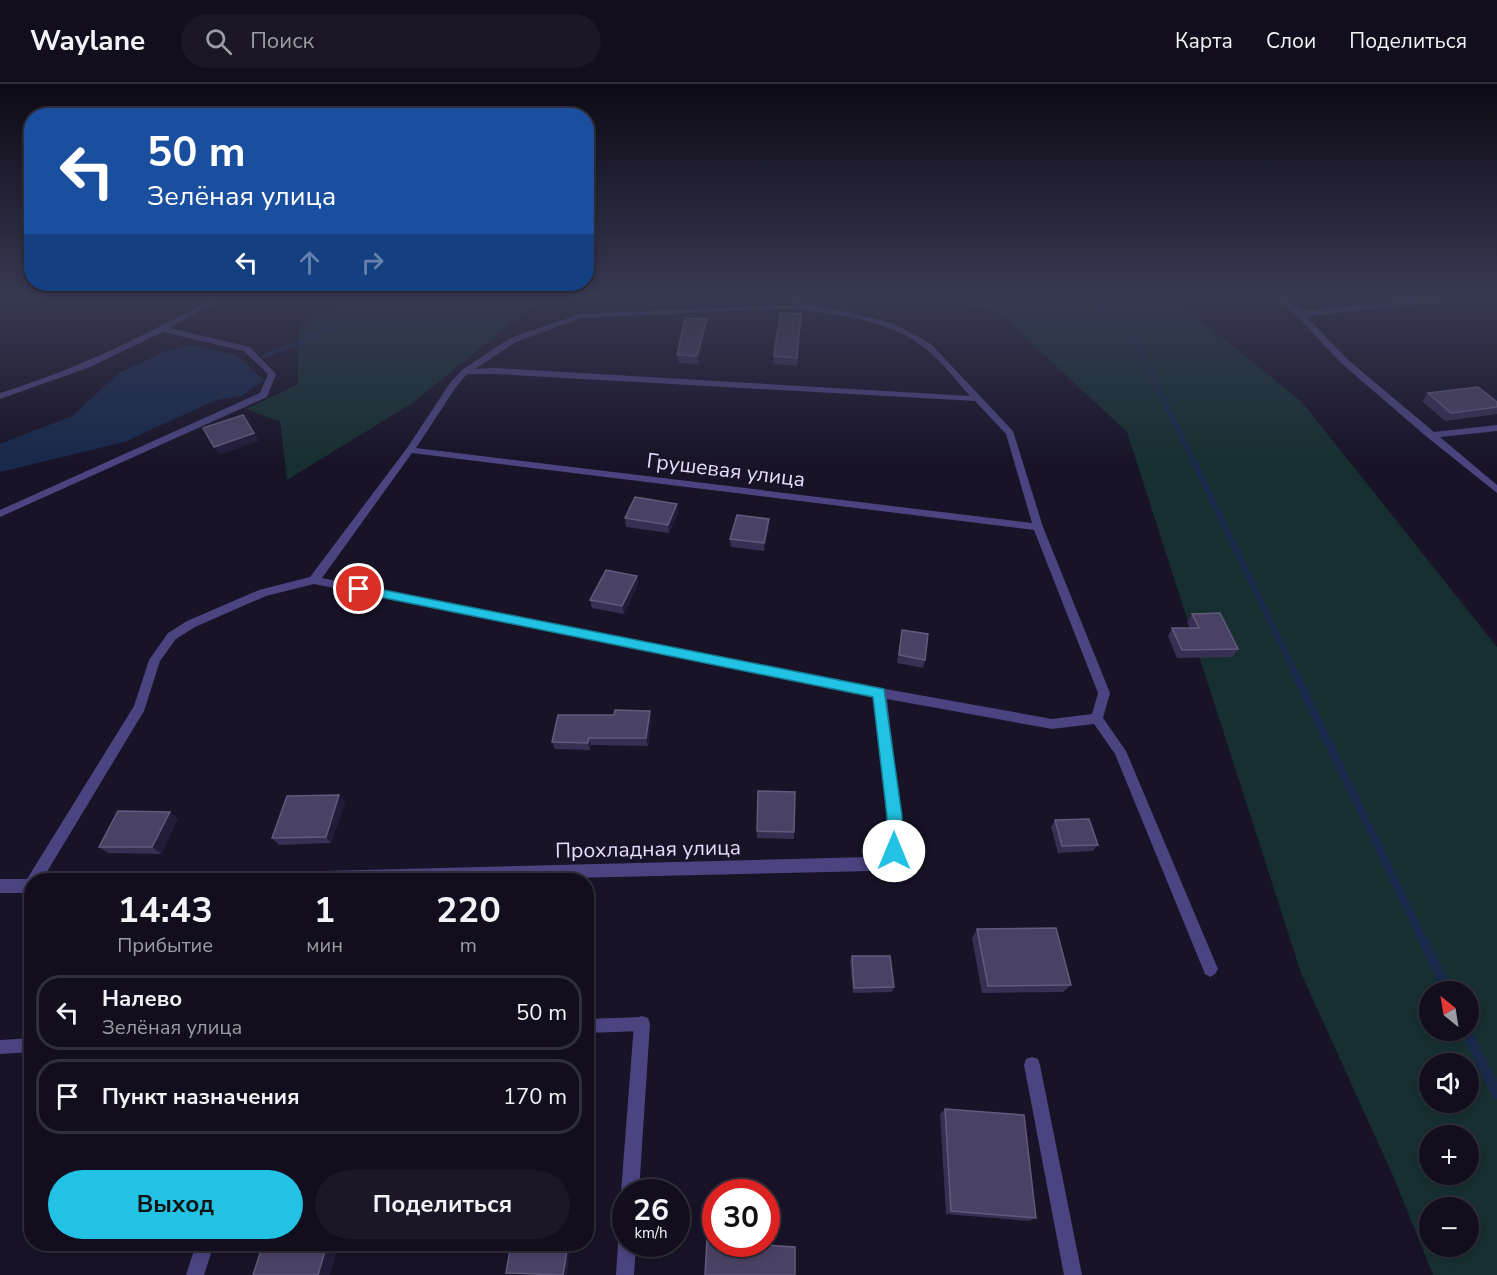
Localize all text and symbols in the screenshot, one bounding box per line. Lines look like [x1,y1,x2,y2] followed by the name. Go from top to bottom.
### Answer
[181,14,601,68] search box
[30,22,145,60] text: Waylane
[202,25,235,58] icon: search
[250,26,314,56] text: Поиск
[1175,27,1233,55] text: Карта
[1266,27,1316,55] text: Слои
[1349,27,1467,55] text: Поделиться
[147,124,246,181] text: 50 m
[48,132,126,210] icon: left
[147,178,336,215] text: Зелёная улица
[230,246,263,279] icon: left
[293,246,326,279] icon: ahead
[356,246,389,279] icon: right
[645,446,807,494] street label: Грушевая улица
[333,563,384,614] pin
[342,572,375,605] icon: arrive
[862,819,926,883] position arrow
[555,833,741,865] street label: Прохладная улица
[117,886,213,935] text: 14:43
[314,886,335,935] text: 1
[436,886,501,935] text: 220
[117,932,213,959] text: Прибытие
[306,932,343,959] text: мин
[460,932,477,959] text: m
[1419,981,1479,1041] north arrow
[1419,981,1479,1257] map controls
[102,984,182,1014] text: Налево
[51,996,84,1029] icon: left
[516,998,567,1028] text: 50 m
[102,1014,242,1041] text: Зелёная улица
[1419,1053,1479,1113] button: sound
[51,1080,84,1113] icon: arrive
[102,1082,300,1112] text: Пункт назначения
[503,1082,567,1112] text: 170 m
[1419,1125,1479,1185] button: +
[48,1170,303,1239] button: Выход
[315,1170,570,1239] button: Поделиться
[702,1179,780,1257] speed limit sign: 30
[633,1190,669,1231] text: 26
[1419,1197,1479,1257] button: −
[634,1223,668,1243] text: km/h

